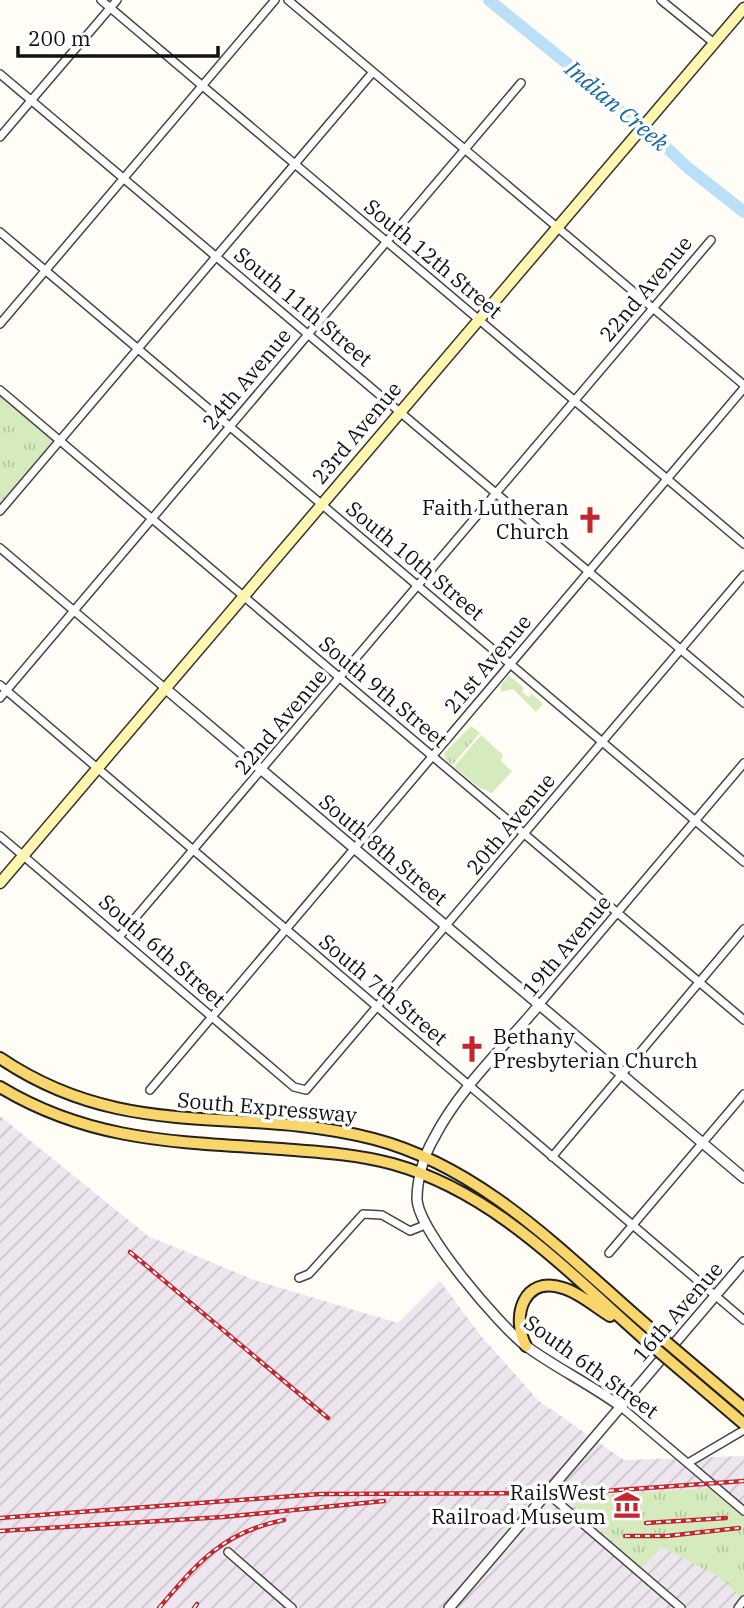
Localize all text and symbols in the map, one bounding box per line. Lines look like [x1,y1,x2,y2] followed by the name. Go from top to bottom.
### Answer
[18,14,217,58] scale bar
[28,24,91,52] text: 200 m
[559,53,676,158] water label: Indian Creek
[359,192,509,324] street label: South 12th Street
[593,230,698,347] street label: 22nd Avenue
[229,240,379,372] street label: South 11th Street
[196,322,297,435] street label: 24th Avenue
[305,375,407,490] street label: 23rd Avenue
[422,493,569,545] place label: Faith Lutheran Church
[341,494,491,626] street label: South 10th Street
[575,505,605,535] church icon: Faith Lutheran Church
[437,608,537,719] street label: 21st Avenue
[314,629,454,753] street label: South 9th Street
[228,663,333,780] street label: 22nd Avenue
[460,767,561,880] street label: 20th Avenue
[314,787,454,911] street label: South 8th Street
[93,887,232,1013] street label: South 6th Street
[516,889,617,1002] street label: 19th Avenue
[314,927,454,1051] street label: South 7th Street
[493,1022,698,1074] place label: Bethany Presbyterian Church
[457,1034,487,1064] church icon: Bethany Presbyterian Church
[176,1085,359,1129] street label: South Expressway
[626,1255,729,1367] street label: 16th Avenue
[519,1308,664,1424] street label: South 6th Street
[431,1478,606,1530] place label: RailsWest Railroad Museum
[612,1490,642,1520] museum icon: RailsWest Railroad Museum

